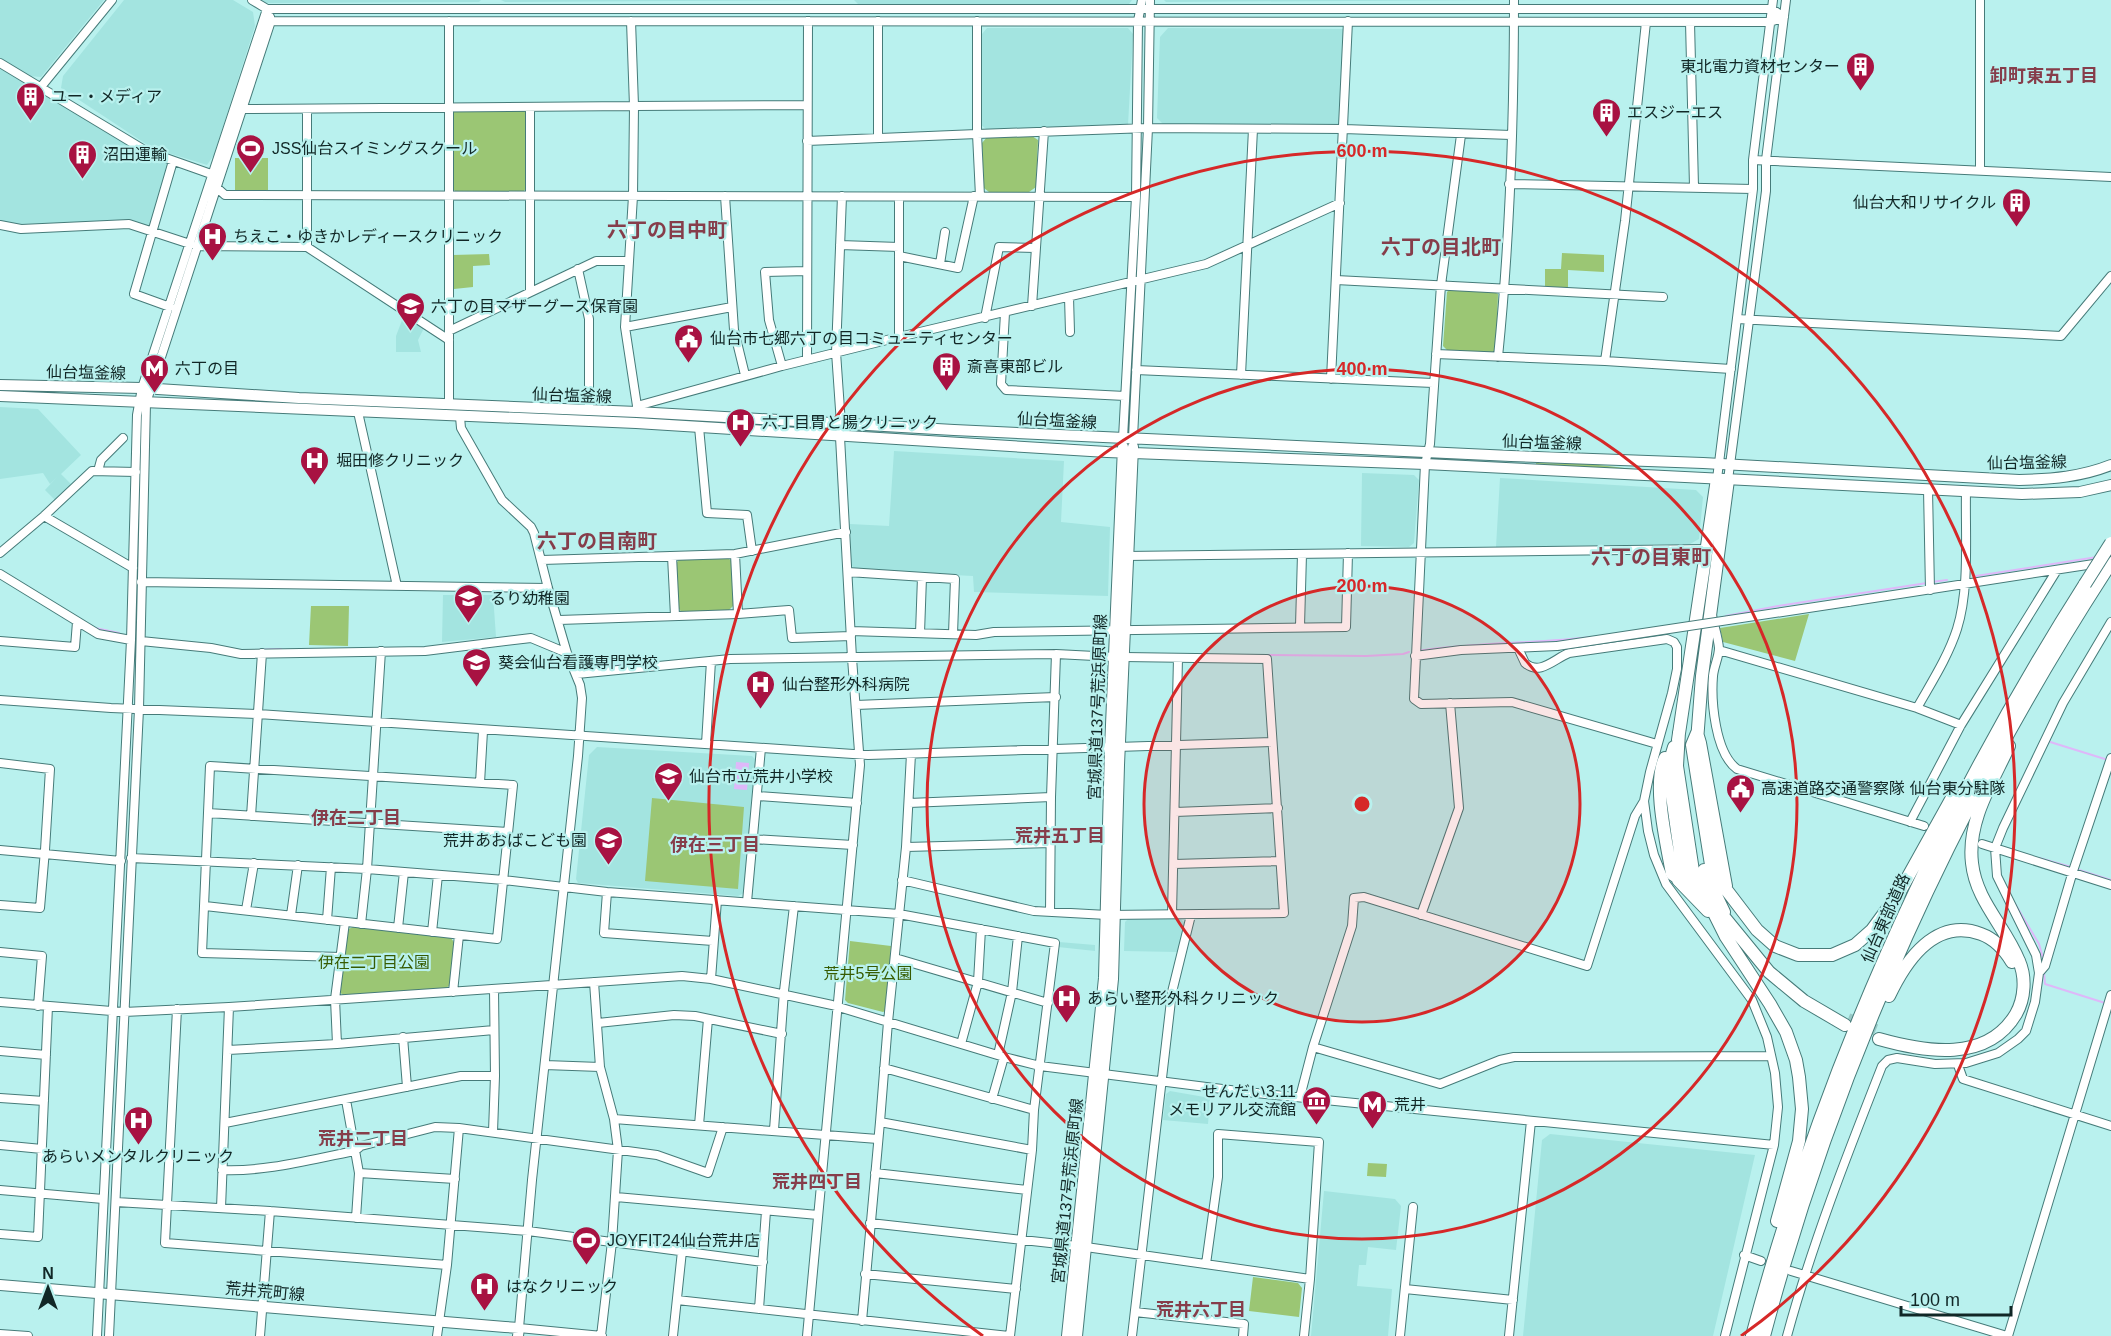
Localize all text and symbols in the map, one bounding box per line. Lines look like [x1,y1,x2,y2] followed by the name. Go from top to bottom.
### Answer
[1845,50,1877,92] building icon: 東北電力資材センター
[1680,58,1840,75] place label: 東北電力資材センター
[1990,65,2098,86] district label: 卸町東五丁目
[14,80,46,122] building icon: ユー・メディア
[51,88,162,105] place label: ユー・メディア
[1590,96,1622,138] building icon: エスジーエス
[1627,104,1723,121] place label: エスジーエス
[235,132,267,174] sports icon: JSS仙台スイミングスクール
[66,138,98,180] building icon: 沼田運輸
[272,140,477,157] place label: JSS仙台スイミングスクール
[1336,141,1388,161] text: 600 m
[103,146,167,163] place label: 沼田運輸
[2001,186,2033,228] building icon: 仙台大和リサイクル
[1853,194,1996,211] place label: 仙台大和リサイクル
[607,219,727,241] district label: 六丁の目中町
[196,220,228,262] hospital icon: ちえこ・ゆきかレディースクリニック
[233,228,503,245] place label: ちえこ・ゆきかレディースクリニック
[1381,236,1501,258] district label: 六丁の目北町
[394,290,426,332] school or university icon: 六丁の目マザーグース保育園
[431,298,638,315] place label: 六丁の目マザーグース保育園
[673,322,705,364] public building icon: 仙台市七郷六丁の目コミュニティセンター
[710,330,1013,347] place label: 仙台市七郷六丁の目コミュニティセンター
[930,350,962,392] building icon: 斎喜東部ビル
[138,352,170,394] metro station icon: 六丁の目
[967,358,1063,375] place label: 斎喜東部ビル
[1336,359,1388,379] text: 400 m
[175,360,239,377] place label: 六丁の目
[46,363,126,382] street label: 仙台塩釜線
[532,386,612,405] street label: 仙台塩釜線
[725,406,757,448] hospital icon: 六丁目胃と腸クリニック
[1017,410,1097,431] street label: 仙台塩釜線
[762,414,938,431] place label: 六丁目胃と腸クリニック
[1502,433,1582,452] street label: 仙台塩釜線
[299,444,331,486] hospital icon: 堀田修クリニック
[336,452,464,469] place label: 堀田修クリニック
[1987,453,2067,472] street label: 仙台塩釜線
[537,530,657,552] district label: 六丁の目南町
[1591,546,1711,568] district label: 六丁の目東町
[1336,576,1388,596] text: 200 m
[453,582,485,624] school or university icon: るり幼稚園
[490,590,570,607] place label: るり幼稚園
[1086,613,1109,801] street label: 宮城県道137号荒浜原町線
[461,646,493,688] school or university icon: 葵会仙台看護専門学校
[498,654,658,671] place label: 葵会仙台看護専門学校
[745,668,777,710] hospital icon: 仙台整形外科病院
[782,676,910,693] place label: 仙台整形外科病院
[652,760,684,802] school or university icon: 仙台市立荒井小学校
[689,768,833,785] place label: 仙台市立荒井小学校
[1724,772,1756,814] public building icon: 高速道路交通警察隊 仙台東分駐隊
[1761,780,2005,797] place label: 高速道路交通警察隊 仙台東分駐隊
[1352,794,1372,814] centre of rings
[311,808,401,828] district label: 伊在二丁目
[592,824,624,866] school or university icon: 荒井あおばこども園
[1015,826,1105,846] district label: 荒井五丁目
[443,832,587,849] place label: 荒井あおばこども園
[670,835,760,855] district label: 伊在三丁目
[1858,871,1913,966] street label: 仙台東部道路
[318,954,430,971] park label: 伊在二丁目公園
[824,965,912,982] park label: 荒井5号公園
[1050,982,1082,1024] hospital icon: あらい整形外科クリニック
[1087,990,1279,1007] place label: あらい整形外科クリニック
[1168,1083,1296,1118] place label: せんだい3.11 メモリアル交流館
[1301,1084,1333,1126] museum icon: せんだい3.11 メモリアル交流館
[1357,1088,1389,1130] metro station icon: 荒井
[1394,1096,1426,1113] place label: 荒井
[1049,1097,1086,1285] street label: 宮城県道137号荒浜原町線
[122,1104,154,1146] hospital icon: あらいメンタルクリニック
[318,1129,408,1149] district label: 荒井二丁目
[42,1148,234,1165] place label: あらいメンタルクリニック
[772,1172,862,1192] district label: 荒井四丁目
[570,1224,602,1266] sports icon: JOYFIT24仙台荒井店
[607,1232,760,1249] place label: JOYFIT24仙台荒井店
[18,1258,78,1318] north arrow
[42,1265,54,1282] text: N
[469,1270,501,1312] hospital icon: はなクリニック
[506,1278,618,1295] place label: はなクリニック
[1901,1279,2010,1317] scale bar
[224,1280,306,1303] street label: 荒井荒町線
[1910,1290,1960,1310] text: 100 m
[1156,1300,1246,1320] district label: 荒井六丁目

